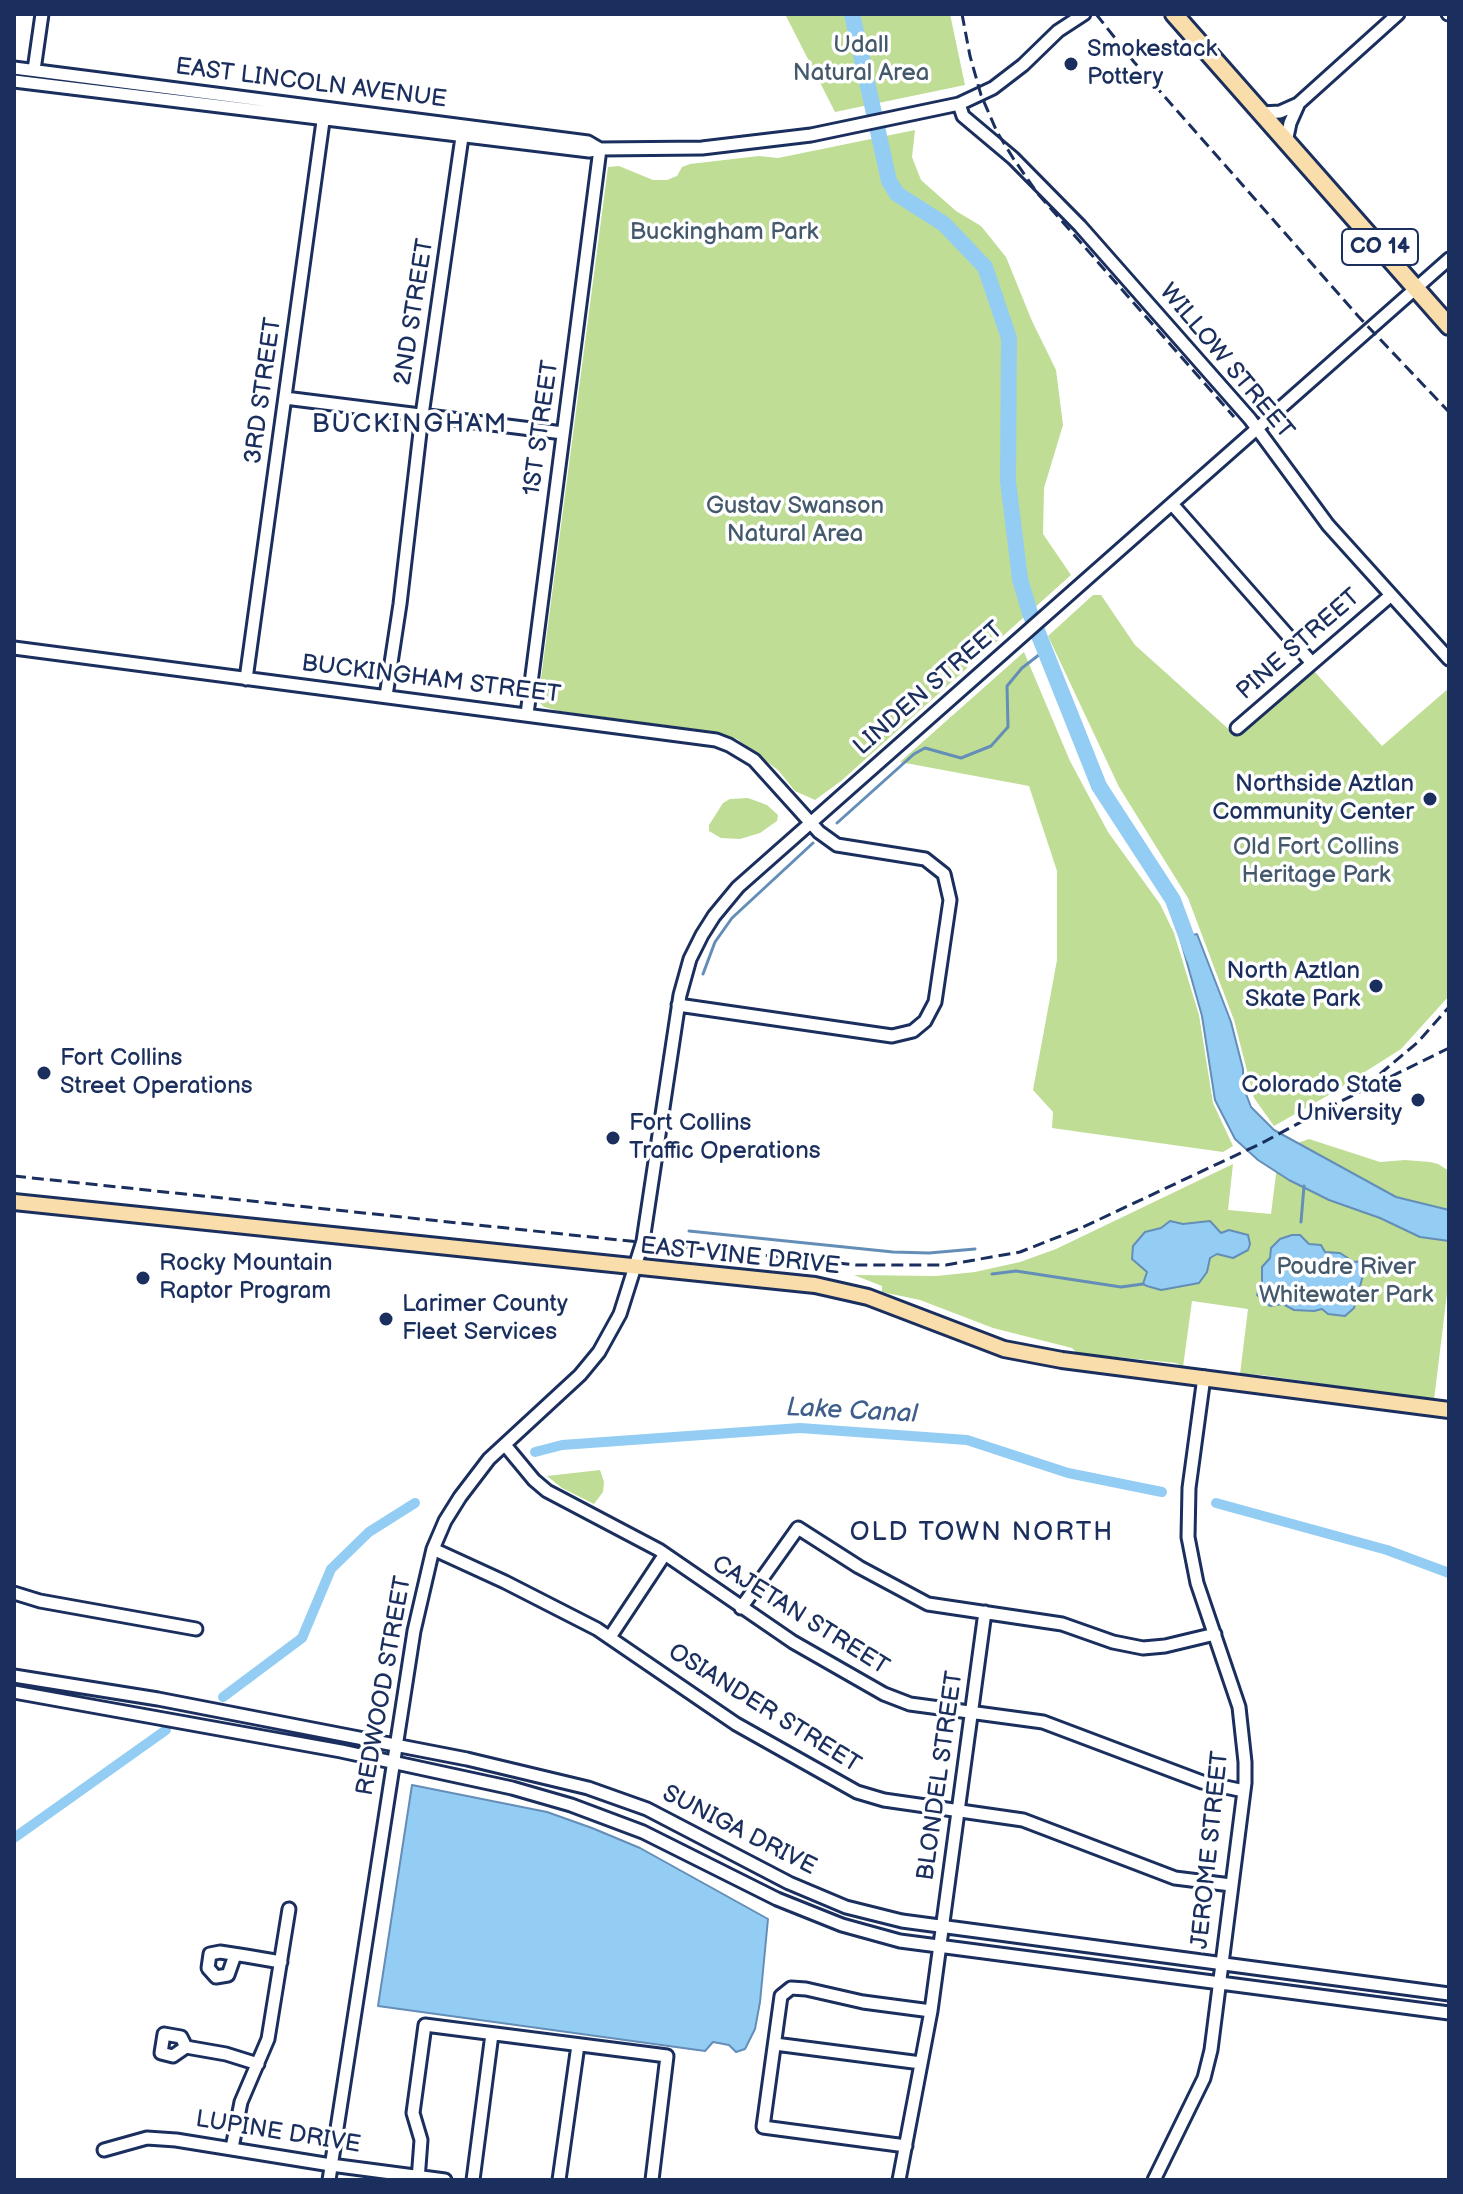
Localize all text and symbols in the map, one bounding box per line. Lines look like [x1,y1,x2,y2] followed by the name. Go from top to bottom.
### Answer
[793,32,929,88] park label: Udall Natural Area
[1087,36,1217,92] place label: Smokestack Pottery
[174,53,448,115] street label: EAST LINCOLN AVENUE
[1062,55,1080,73] marker: Smokestack Pottery
[630,219,818,247] park label: Buckingham Park
[1342,229,1418,265] road number: CO 14
[389,237,441,387] street label: 2ND STREET
[1153,279,1299,445] street label: WILLOW STREET
[239,316,289,466] street label: 3RD STREET
[518,359,566,497] street label: 1ST STREET
[312,409,508,441] district label: BUCKINGHAM
[706,493,884,549] park label: Gustav Swanson Natural Area
[1231,583,1367,707] street label: PINE STREET
[848,616,1010,762] street label: LINDEN STREET
[300,650,562,710] street label: BUCKINGHAM STREET
[1212,771,1414,827] place label: Northside Aztlan Community Center
[1421,790,1439,808] marker: Northside Aztlan Community Center
[1233,834,1399,890] park label: Old Fort Collins Heritage Park
[1226,958,1360,1014] place label: North Aztlan Skate Park
[1367,977,1385,995] marker: North Aztlan Skate Park
[60,1045,253,1101] place label: Fort Collins Street Operations
[35,1064,53,1082] marker: Fort Collins Street Operations
[1241,1072,1402,1128] place label: Colorado State University
[1409,1091,1427,1109] marker: Colorado State University
[629,1110,821,1166] place label: Fort Collins Traffic Operations
[604,1129,622,1147] marker: Fort Collins Traffic Operations
[639,1232,841,1282] street label: EAST VINE DRIVE
[159,1250,332,1306] place label: Rocky Mountain Raptor Program
[1259,1254,1433,1310] park label: Poudre River Whitewater Park
[134,1269,152,1287] marker: Rocky Mountain Raptor Program
[402,1291,568,1347] place label: Larimer County Fleet Services
[377,1310,395,1328] marker: Larimer County Fleet Services
[786,1393,918,1431] water label: Lake Canal
[850,1517,1114,1549] district label: OLD TOWN NORTH
[706,1550,894,1682] street label: CAJETAN STREET
[351,1574,419,1798] street label: REDWOOD STREET
[663,1638,865,1780] street label: OSIANDER STREET
[912,1669,970,1883] street label: BLONDEL STREET
[1186,1750,1236,1950] street label: JEROME STREET
[657,1780,821,1882] street label: SUNIGA DRIVE
[193,2106,363,2160] street label: LUPINE DRIVE

